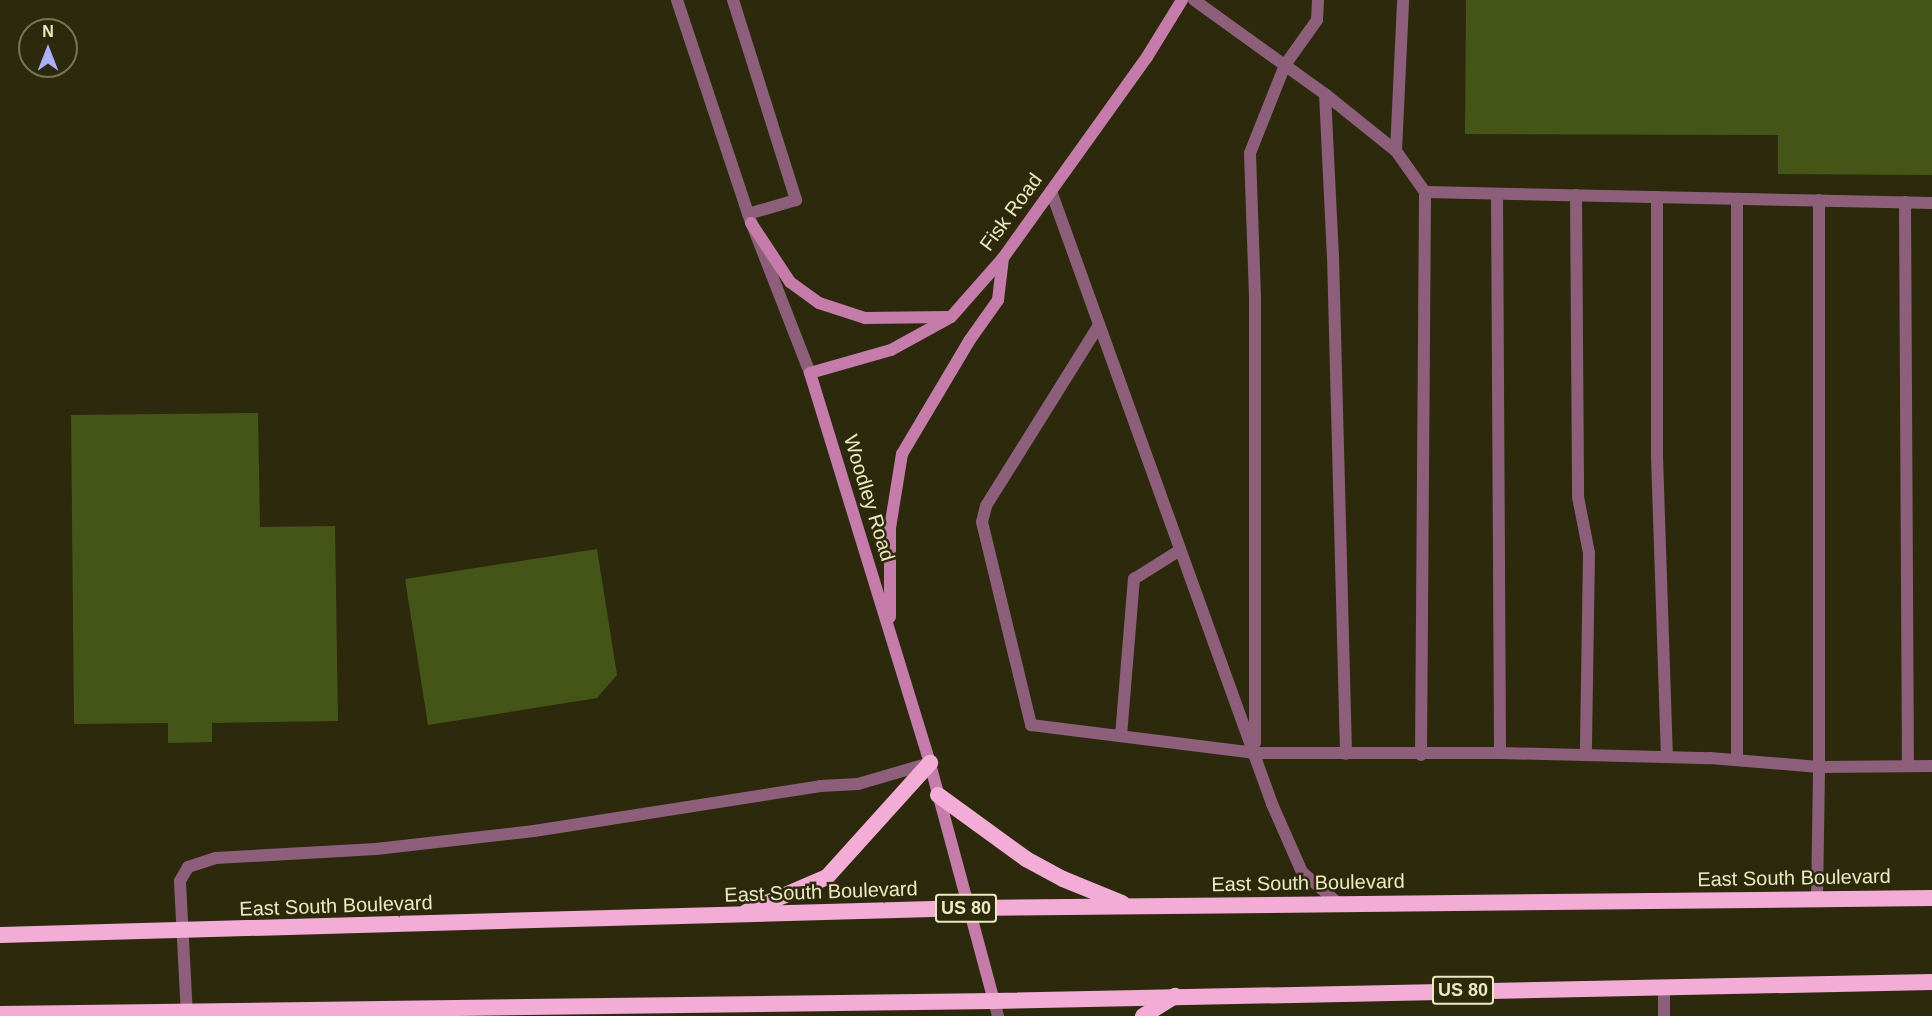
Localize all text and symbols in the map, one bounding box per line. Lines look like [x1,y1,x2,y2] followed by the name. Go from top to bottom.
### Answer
[18,18,78,78] north arrow
[42,23,54,40] text: N
[975,169,1047,255] street label: Fisk Road
[838,432,900,564] street label: Woodley Road
[1697,864,1891,892] street label: East South Boulevard
[1211,869,1405,897] street label: East South Boulevard
[724,877,918,907] street label: East South Boulevard
[239,891,433,921] street label: East South Boulevard
[934,893,998,923] road number: US 80
[1432,975,1494,1005] road number: US 80

